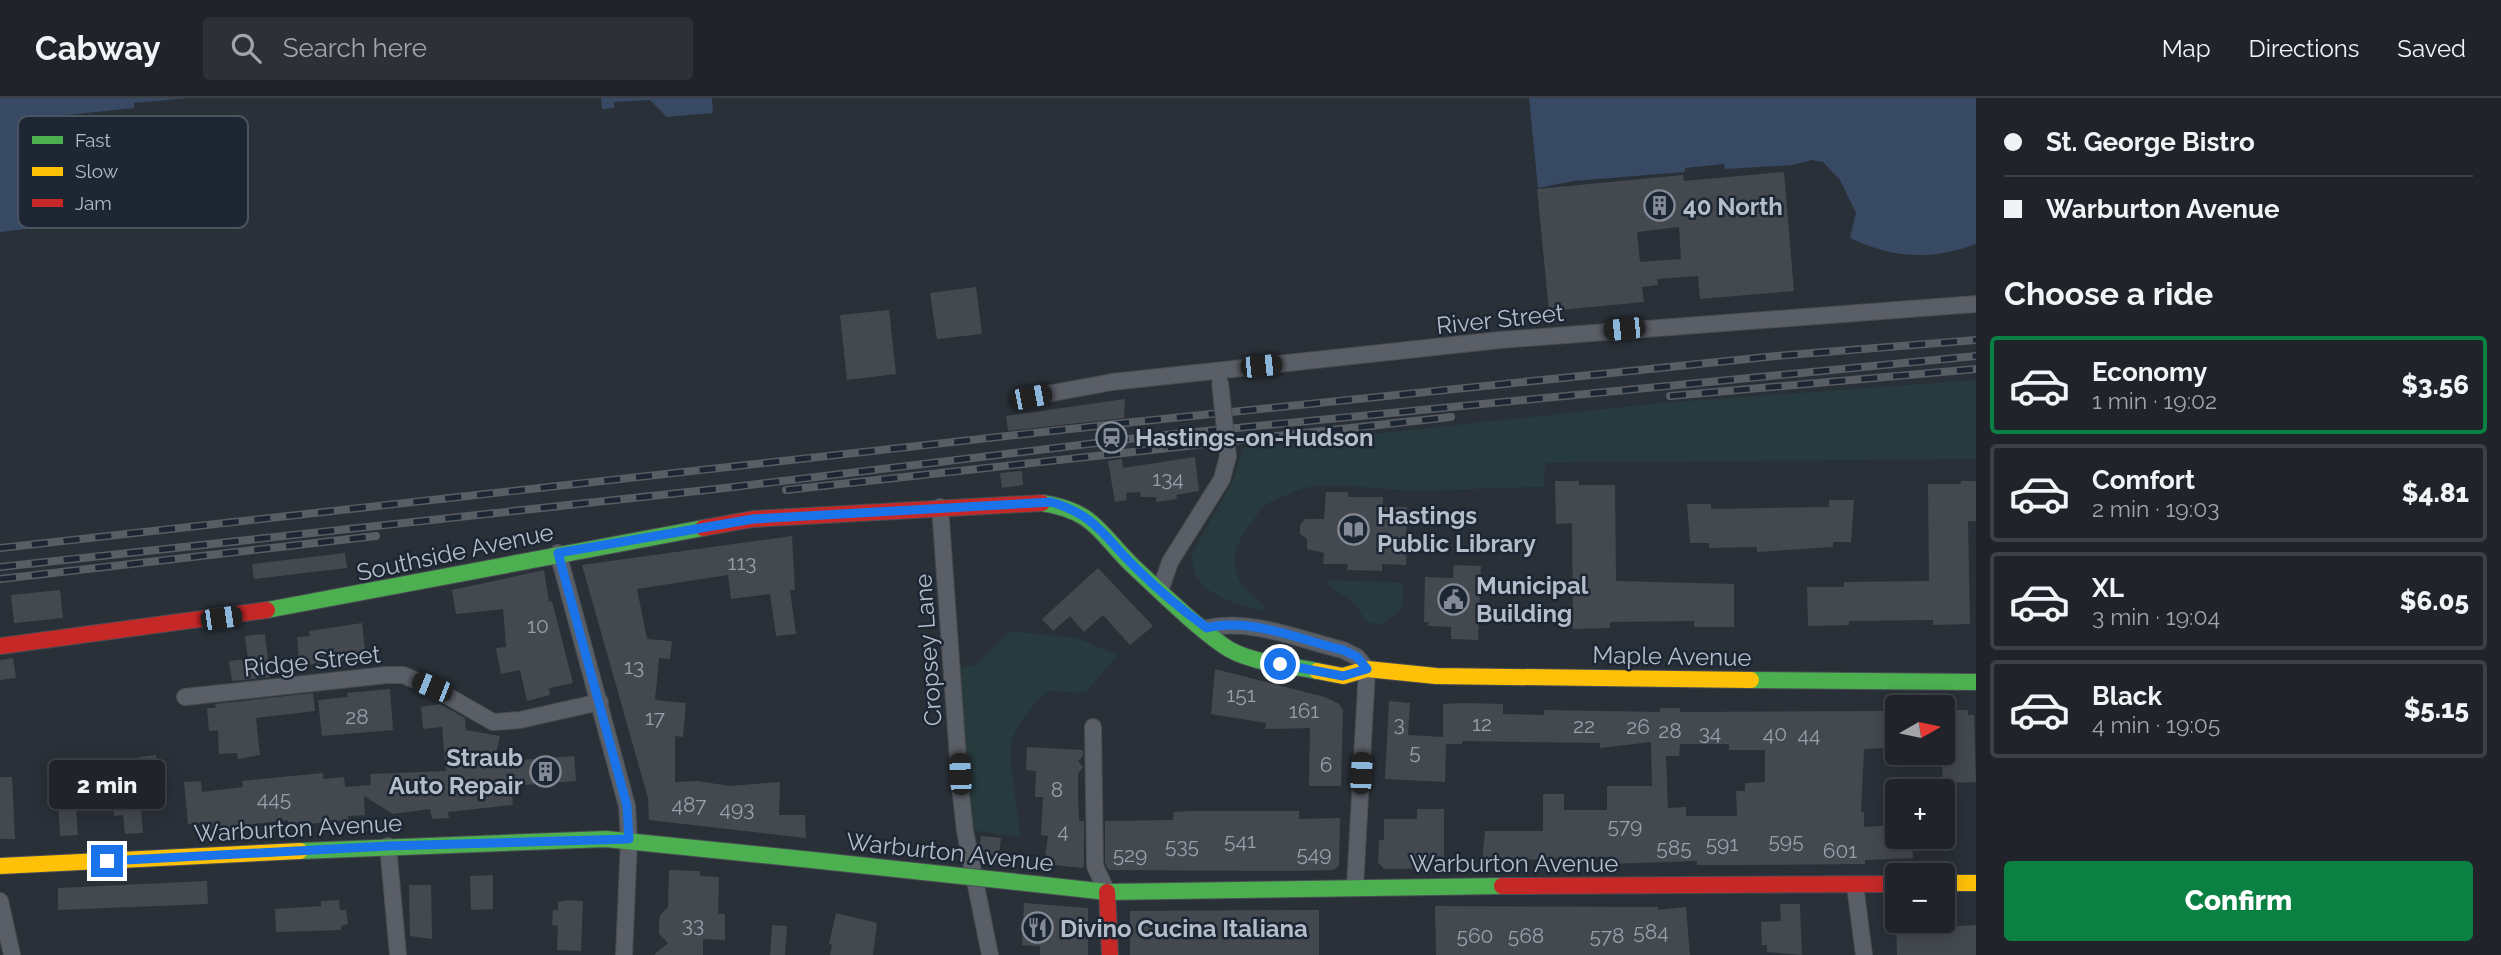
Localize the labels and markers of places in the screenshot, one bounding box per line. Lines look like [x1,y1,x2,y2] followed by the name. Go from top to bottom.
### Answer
[1643,189,1677,223] building icon: 40 North
[1683,192,1783,221] place label: 40 North
[1095,420,1129,454] station icon: Hastings-on-Hudson
[1135,423,1373,452] place label: Hastings-on-Hudson
[1377,501,1536,558] place label: Hastings Public Library
[1337,512,1371,546] library icon: Hastings Public Library
[1476,571,1589,628] place label: Municipal Building
[1436,582,1470,616] public building icon: Municipal Building
[389,743,523,800] place label: Straub Auto Repair
[529,754,563,788] building icon: Straub Auto Repair
[1020,911,1054,945] restaurant icon: Divino Cucina Italiana
[1060,914,1308,943] place label: Divino Cucina Italiana

